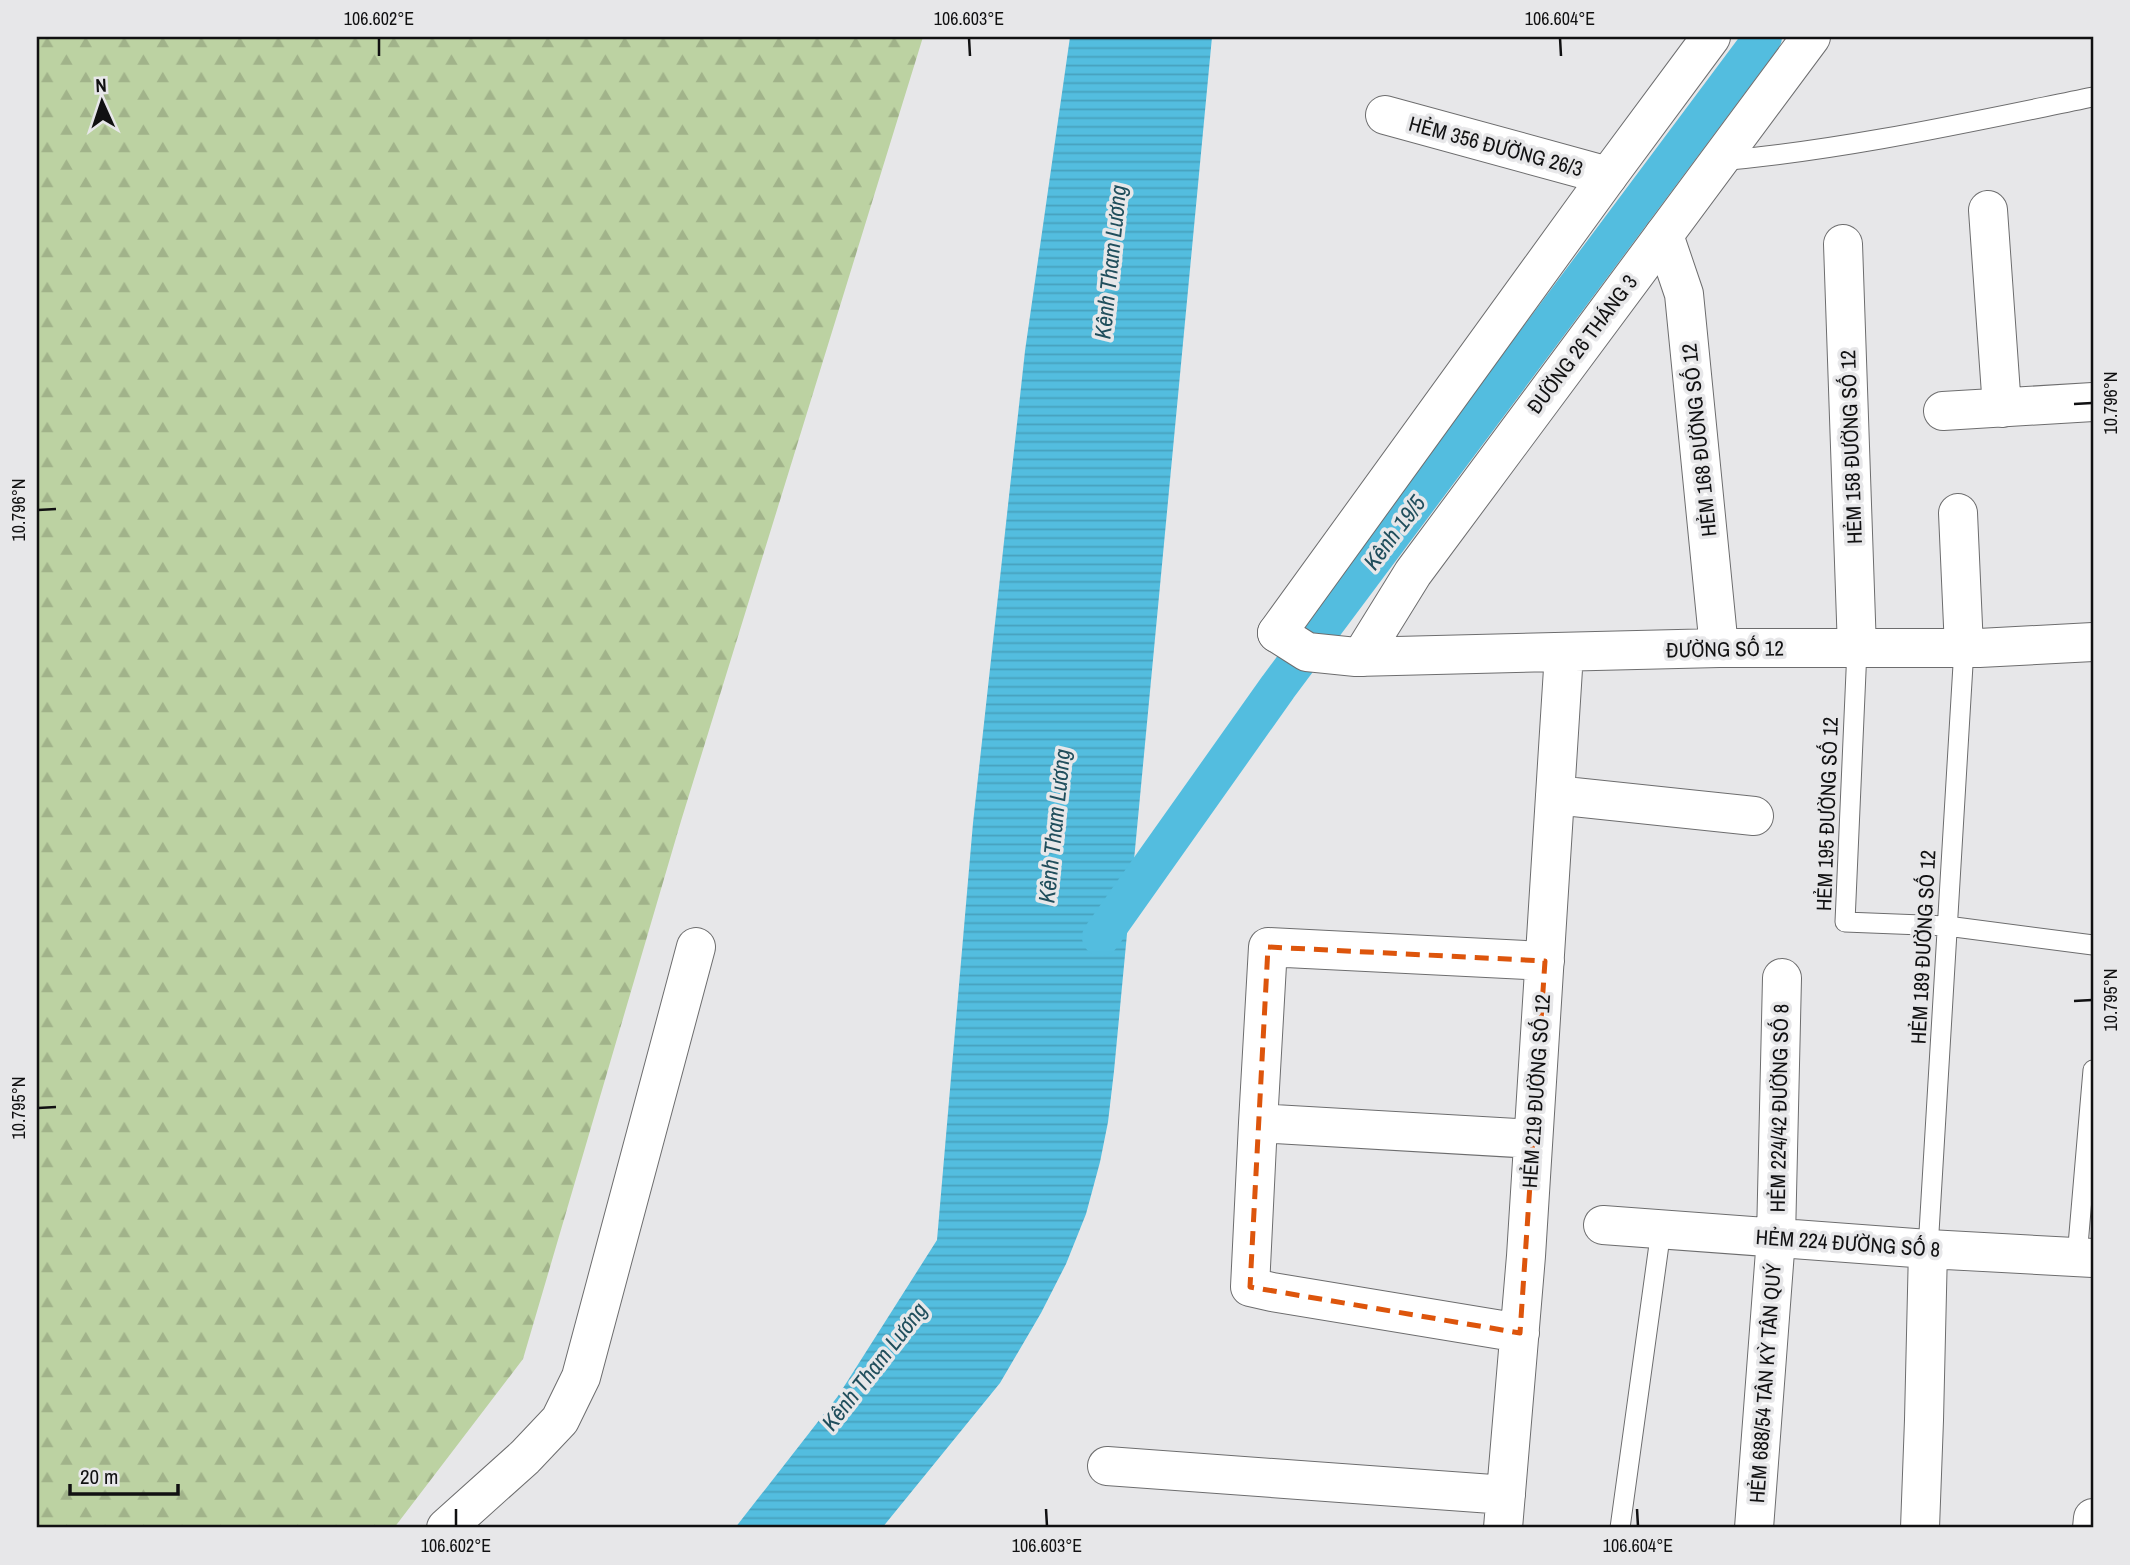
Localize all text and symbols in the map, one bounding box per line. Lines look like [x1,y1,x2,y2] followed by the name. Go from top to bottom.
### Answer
[344,6,414,31] text: 106.602°E
[934,6,1004,31] text: 106.603°E
[1525,6,1595,31] text: 106.604°E
[66,66,136,136] north arrow
[95,72,107,98] text: N
[1406,109,1586,183] street label: HẺM 356 ĐƯỜNG 26/3
[1086,183,1134,341] water label: Kênh Tham Lương
[1520,269,1644,419] street label: ĐƯỜNG 26 THÁNG 3
[1674,342,1724,538] street label: HẺM 168 ĐƯỜNG SỐ 12
[1833,349,1869,545] street label: HẺM 158 ĐƯỜNG SỐ 12
[2098,372,2123,435] text: 10.796°N
[6,479,31,542] text: 10.796°N
[1356,488,1433,576] water label: Kênh 19/5
[1666,633,1784,665] street label: ĐƯỜNG SỐ 12
[1809,716,1845,912] street label: HẺM 195 ĐƯỜNG SỐ 12
[1030,747,1078,905] water label: Kênh Tham Lương
[1903,849,1943,1045] street label: HẺM 189 ĐƯỜNG SỐ 12
[2098,969,2123,1032] text: 10.795°N
[1515,993,1557,1189] street label: HẺM 219 ĐƯỜNG SỐ 12
[1763,1003,1795,1213] street label: HẺM 224/42 ĐƯỜNG SỐ 8
[6,1077,31,1140] text: 10.795°N
[1755,1222,1941,1264] street label: HẺM 224 ĐƯỜNG SỐ 8
[1742,1261,1788,1504] street label: HẺM 688/54 TÂN KỲ TÂN QUÝ
[814,1295,934,1437] water label: Kênh Tham Lương
[70,1453,178,1497] scale bar
[80,1462,118,1491] text: 20 m
[421,1533,491,1558] text: 106.602°E
[1012,1533,1082,1558] text: 106.603°E
[1603,1533,1673,1558] text: 106.604°E

